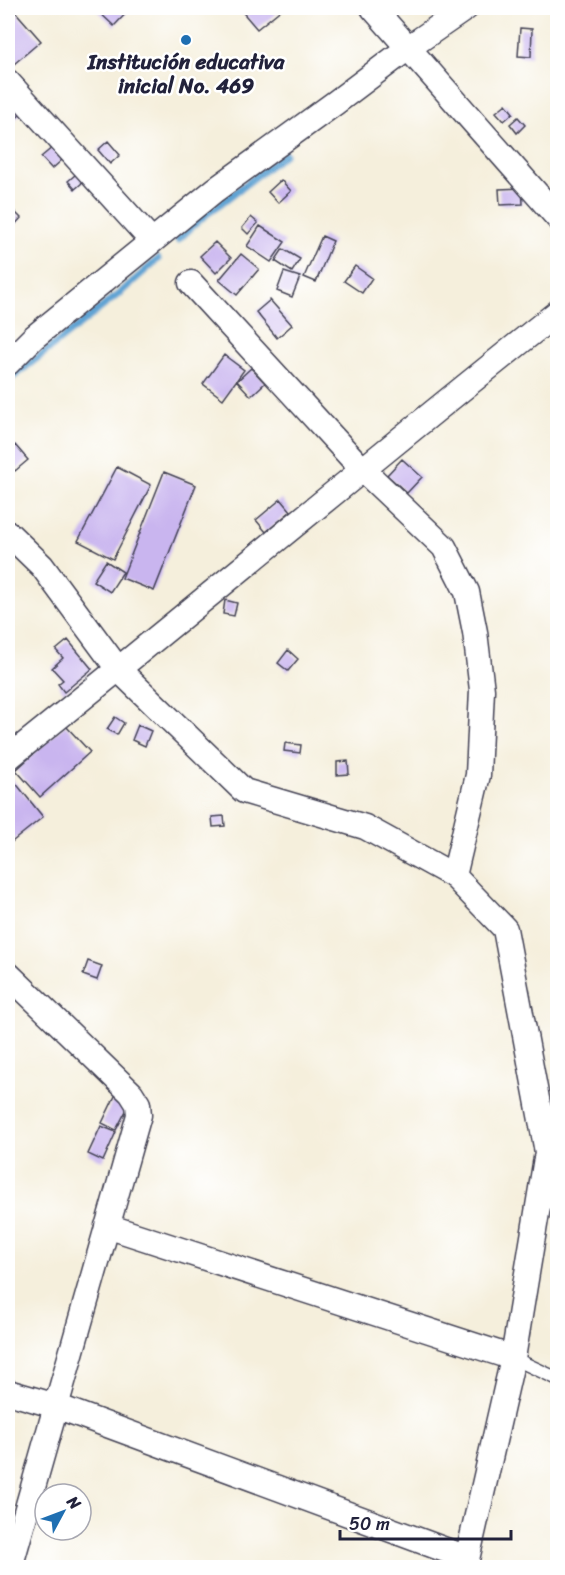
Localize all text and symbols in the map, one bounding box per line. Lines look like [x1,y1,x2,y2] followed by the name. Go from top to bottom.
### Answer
[179,33,193,47] marker: Institución educativa inicial No. 469
[87,43,286,105] place label: Institución educativa inicial No. 469
[33,1482,93,1542] north arrow
[59,1488,89,1517] text: N
[340,1503,511,1541] scale bar
[349,1508,390,1540] text: 50 m

